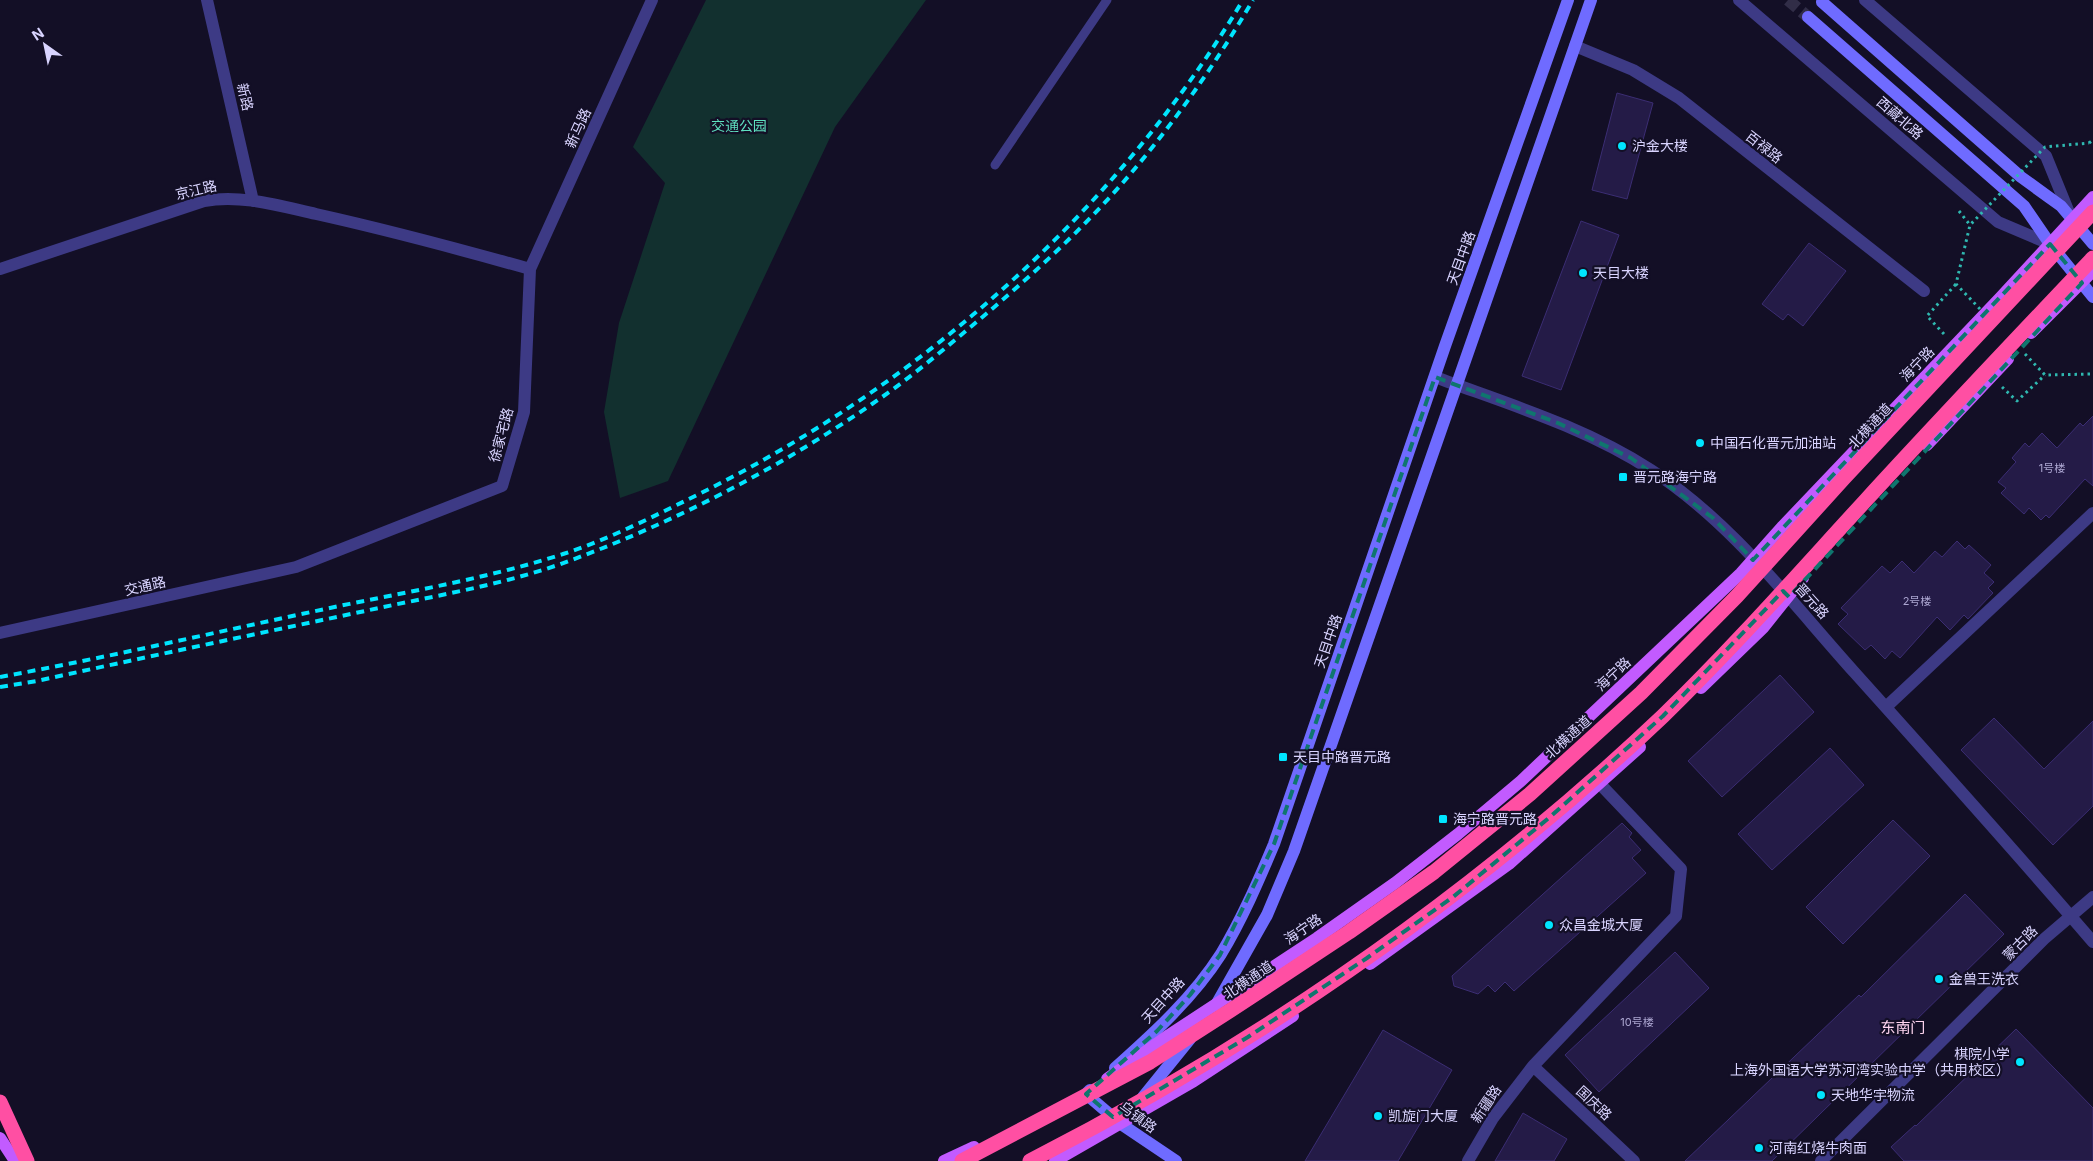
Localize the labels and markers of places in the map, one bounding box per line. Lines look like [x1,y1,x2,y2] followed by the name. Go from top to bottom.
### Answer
[1632,137,1688,154] place label: 沪金大楼
[1616,140,1628,152] marker: 沪金大楼
[1593,264,1649,281] place label: 天目大楼
[1577,267,1589,279] marker: 天目大楼
[1710,434,1836,451] place label: 中国石化晋元加油站
[1694,437,1706,449] marker: 中国石化晋元加油站
[1633,468,1717,485] place label: 晋元路海宁路
[1617,471,1629,483] marker: 晋元路海宁路
[1293,748,1391,765] place label: 天目中路晋元路
[1277,751,1289,763] marker: 天目中路晋元路
[1453,810,1537,827] place label: 海宁路晋元路
[1437,813,1449,825] marker: 海宁路晋元路
[1559,916,1643,933] place label: 众昌金城大厦
[1543,919,1555,931] marker: 众昌金城大厦
[1949,970,2019,987] place label: 金兽王洗衣
[1933,973,1945,985] marker: 金兽王洗衣
[1730,1045,2010,1078] place label: 棋院小学 上海外国语大学苏河湾实验中学（共用校区）
[2014,1056,2026,1068] marker: 棋院小学 上海外国语大学苏河湾实验中学（共用校区）
[1831,1086,1915,1103] place label: 天地华宇物流
[1815,1089,1827,1101] marker: 天地华宇物流
[1388,1107,1458,1124] place label: 凯旋门大厦
[1372,1110,1384,1122] marker: 凯旋门大厦
[1769,1139,1867,1156] place label: 河南红烧牛肉面
[1753,1142,1765,1154] marker: 河南红烧牛肉面

